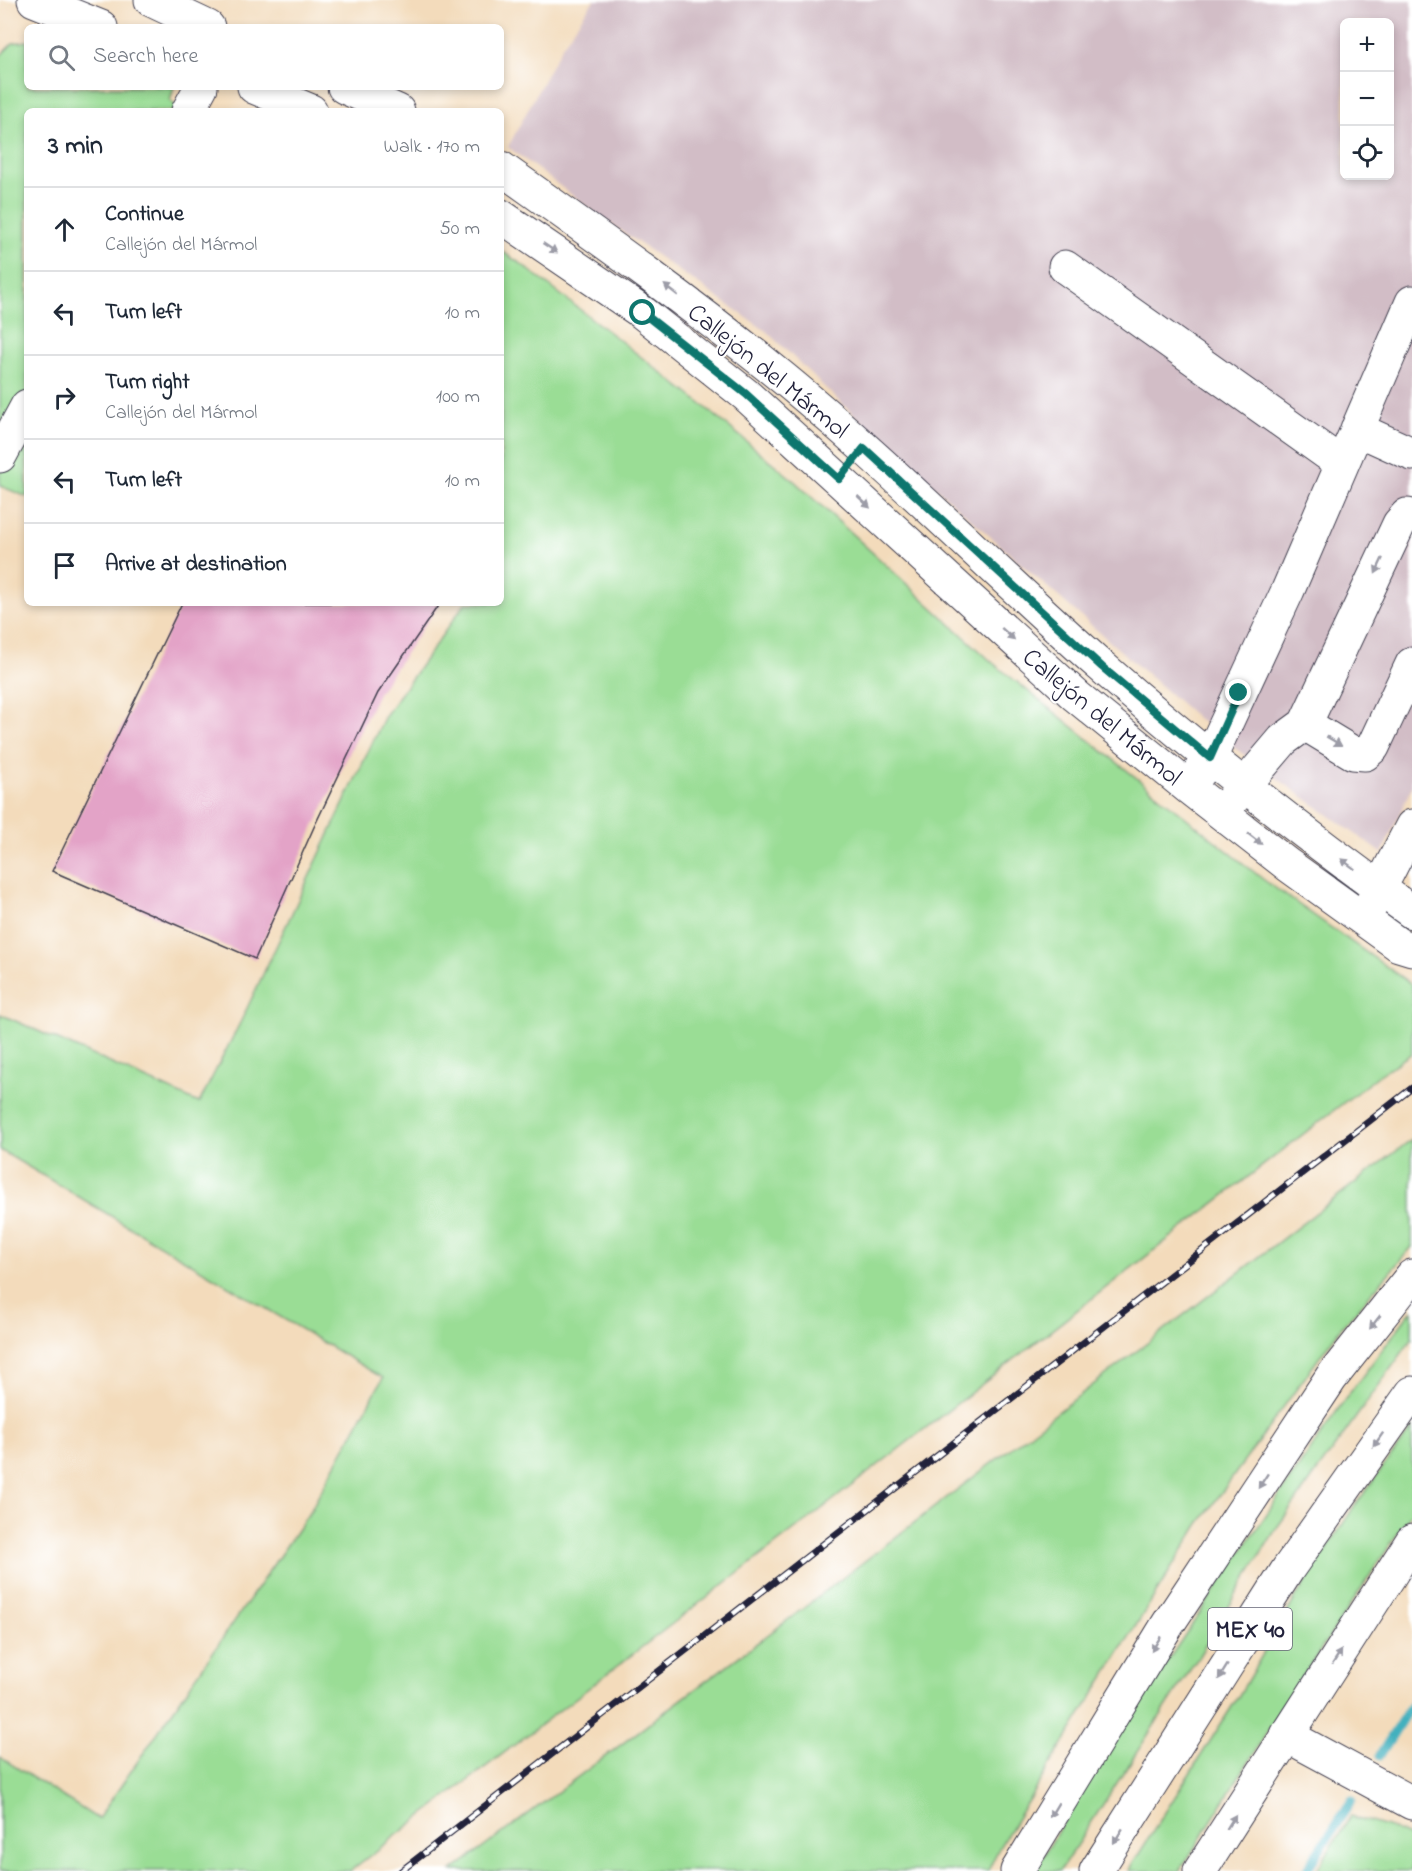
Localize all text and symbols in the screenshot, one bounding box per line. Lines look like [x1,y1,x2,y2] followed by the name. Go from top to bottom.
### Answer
[1340,18,1394,180] map controls
[1340,18,1394,72] button: +
[24,24,504,90] search box
[45,41,78,74] icon: search
[93,41,198,73] text: Search here
[1340,72,1394,126] button: −
[1340,126,1394,180] button: locate
[48,128,103,166] text: 3 min
[384,133,480,162] text: Walk · 170 m
[105,199,184,231] text: Continue
[48,213,81,246] icon: ahead
[439,215,480,244] text: 50 m
[105,231,257,260] text: Callejón del Mármol
[541,242,557,254] one-way arrow
[664,285,679,297] one-way arrow
[678,295,856,449] street label: Callejón del Mármol
[48,297,81,330] icon: left
[105,297,182,329] text: Turn left
[444,299,480,328] text: 10 m
[629,299,655,325] route start
[105,367,190,399] text: Turn right
[48,381,81,414] icon: right
[436,383,480,412] text: 100 m
[105,399,257,428] text: Callejón del Mármol
[48,465,81,498] icon: left
[105,465,182,497] text: Turn left
[444,467,480,496] text: 10 m
[857,495,871,509] one-way arrow
[48,549,81,582] icon: arrive
[105,549,287,581] text: Arrive at destination
[1375,558,1384,575] one-way arrow
[1000,627,1015,640] one-way arrow
[1013,640,1189,797] street label: Callejón del Mármol
[1225,679,1251,705] route end
[1326,736,1343,746] one-way arrow
[1247,833,1263,845] one-way arrow
[1340,858,1356,871] one-way arrow
[1370,1314,1382,1329] one-way arrow
[1372,1432,1384,1448] one-way arrow
[1258,1473,1269,1489] one-way arrow
[1208,1608,1292,1650] road number: MEX 40
[1151,1636,1162,1652] one-way arrow
[1331,1649,1342,1666] one-way arrow
[1217,1664,1228,1680] one-way arrow
[1049,1802,1060,1818] one-way arrow
[1226,1813,1237,1830] one-way arrow
[1112,1828,1124,1844] one-way arrow

